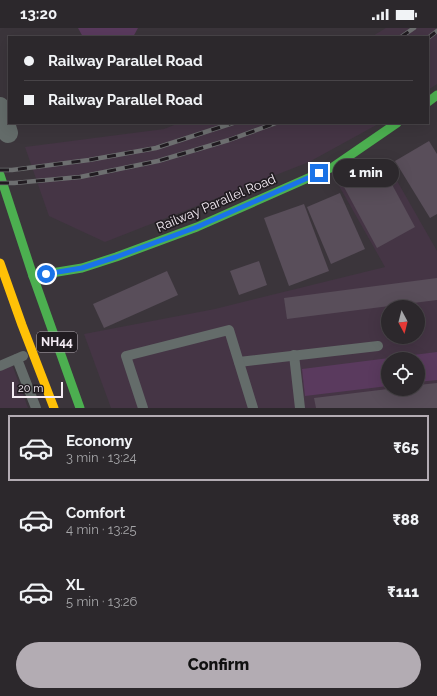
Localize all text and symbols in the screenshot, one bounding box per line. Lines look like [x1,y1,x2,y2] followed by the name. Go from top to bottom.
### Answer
[20,5,57,23] text: 13:20
[48,52,203,70] text: Railway Parallel Road
[48,91,203,109] text: Railway Parallel Road
[333,159,399,187] callout: 1 min
[310,164,328,182] route end
[349,165,383,180] text: 1 min
[154,171,278,235] street label: Railway Parallel Road
[37,265,55,283] route start
[381,300,425,344] north arrow
[381,300,425,396] map controls
[37,332,77,352] road number: NH44
[381,352,425,396] button: locate
[12,380,63,399] scale bar
[18,382,43,395] text: 20 m
[18,430,54,466] icon: car
[66,432,133,450] text: Economy
[393,439,419,457] text: ₹65
[66,450,137,465] text: 3 min · 13:24
[18,502,54,538] icon: car
[66,504,125,522] text: Comfort
[392,511,419,529] text: ₹88
[66,522,137,537] text: 4 min · 13:25
[18,574,54,610] icon: car
[66,576,84,594] text: XL
[387,583,419,601] text: ₹111
[66,594,137,609] text: 5 min · 13:26
[16,642,421,688] button: Confirm

